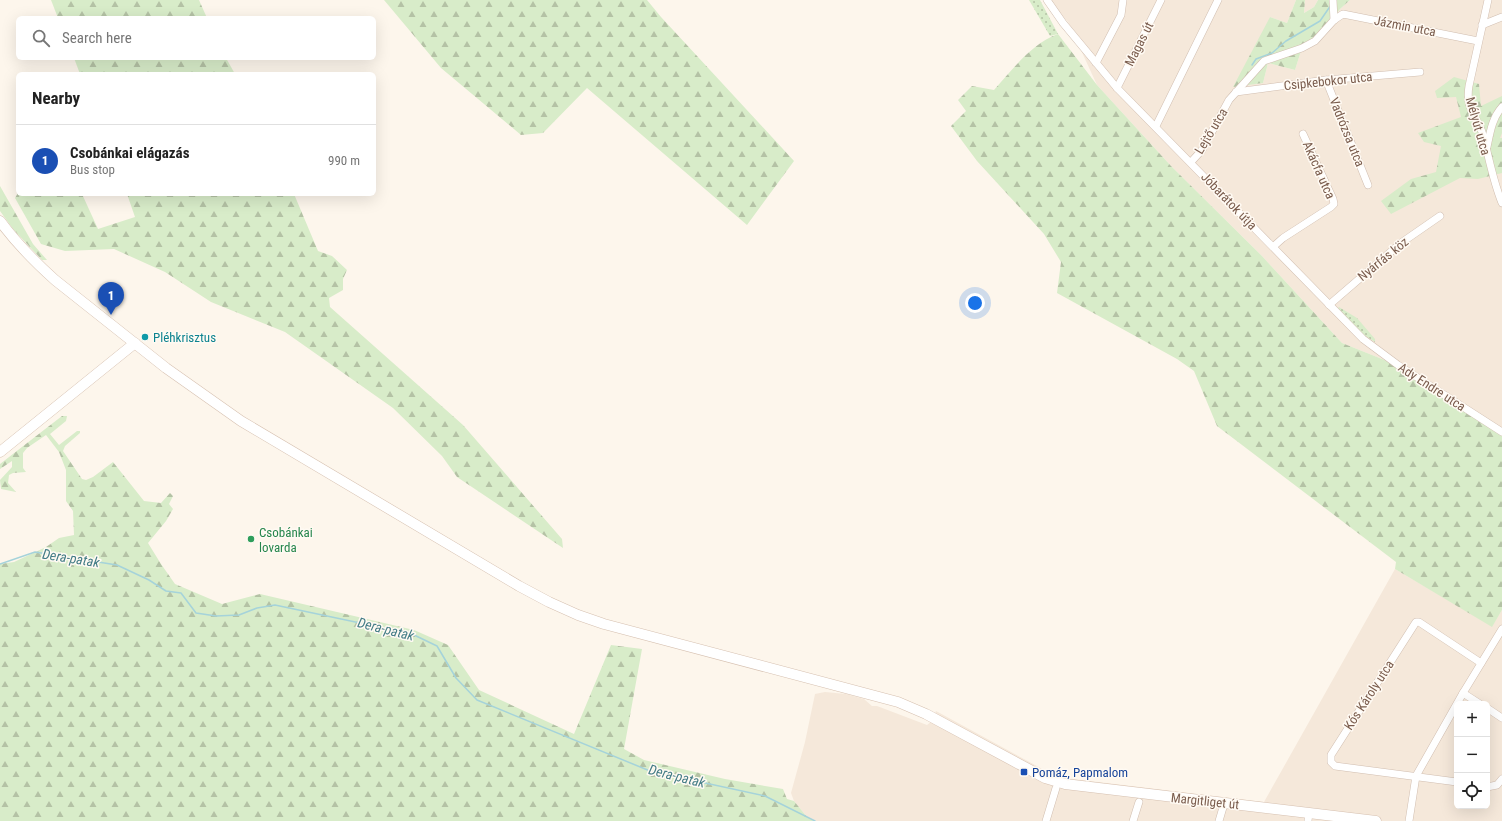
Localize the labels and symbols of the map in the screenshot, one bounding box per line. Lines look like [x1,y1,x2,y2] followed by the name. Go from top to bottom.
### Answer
[1373,13,1437,39] street label: Jázmin utca
[1121,19,1157,69] street label: Magas út
[1283,69,1373,93] street label: Csipkebokor utca
[1326,95,1368,169] street label: Vadrózsa utca
[1463,95,1493,157] street label: Mélyút utca
[1191,105,1231,157] street label: Lejtő utca
[1300,139,1338,201] street label: Akácfa utca
[1198,169,1260,233] street label: Jóbarátok útja
[1355,234,1412,284] street label: Nyárfás köz
[98,282,124,315] pin: 1
[965,293,985,313] your location
[153,330,216,345] place label: Pléhkrisztus
[140,332,150,342] marker: Pléhkrisztus
[1396,360,1468,414] street label: Ady Endre utca
[259,525,313,555] place label: Csobánkai lovarda
[246,534,256,544] marker: Csobánkai lovarda
[41,546,102,571] water label: Dera-patak
[356,614,417,644] water label: Dera-patak
[1341,657,1397,733] street label: Kós Károly utca
[647,761,708,791] water label: Dera-patak
[1032,765,1128,780] place label: Pomáz, Papmalom
[1019,767,1029,777] marker: Pomáz, Papmalom
[1170,790,1240,812] street label: Margitliget út

